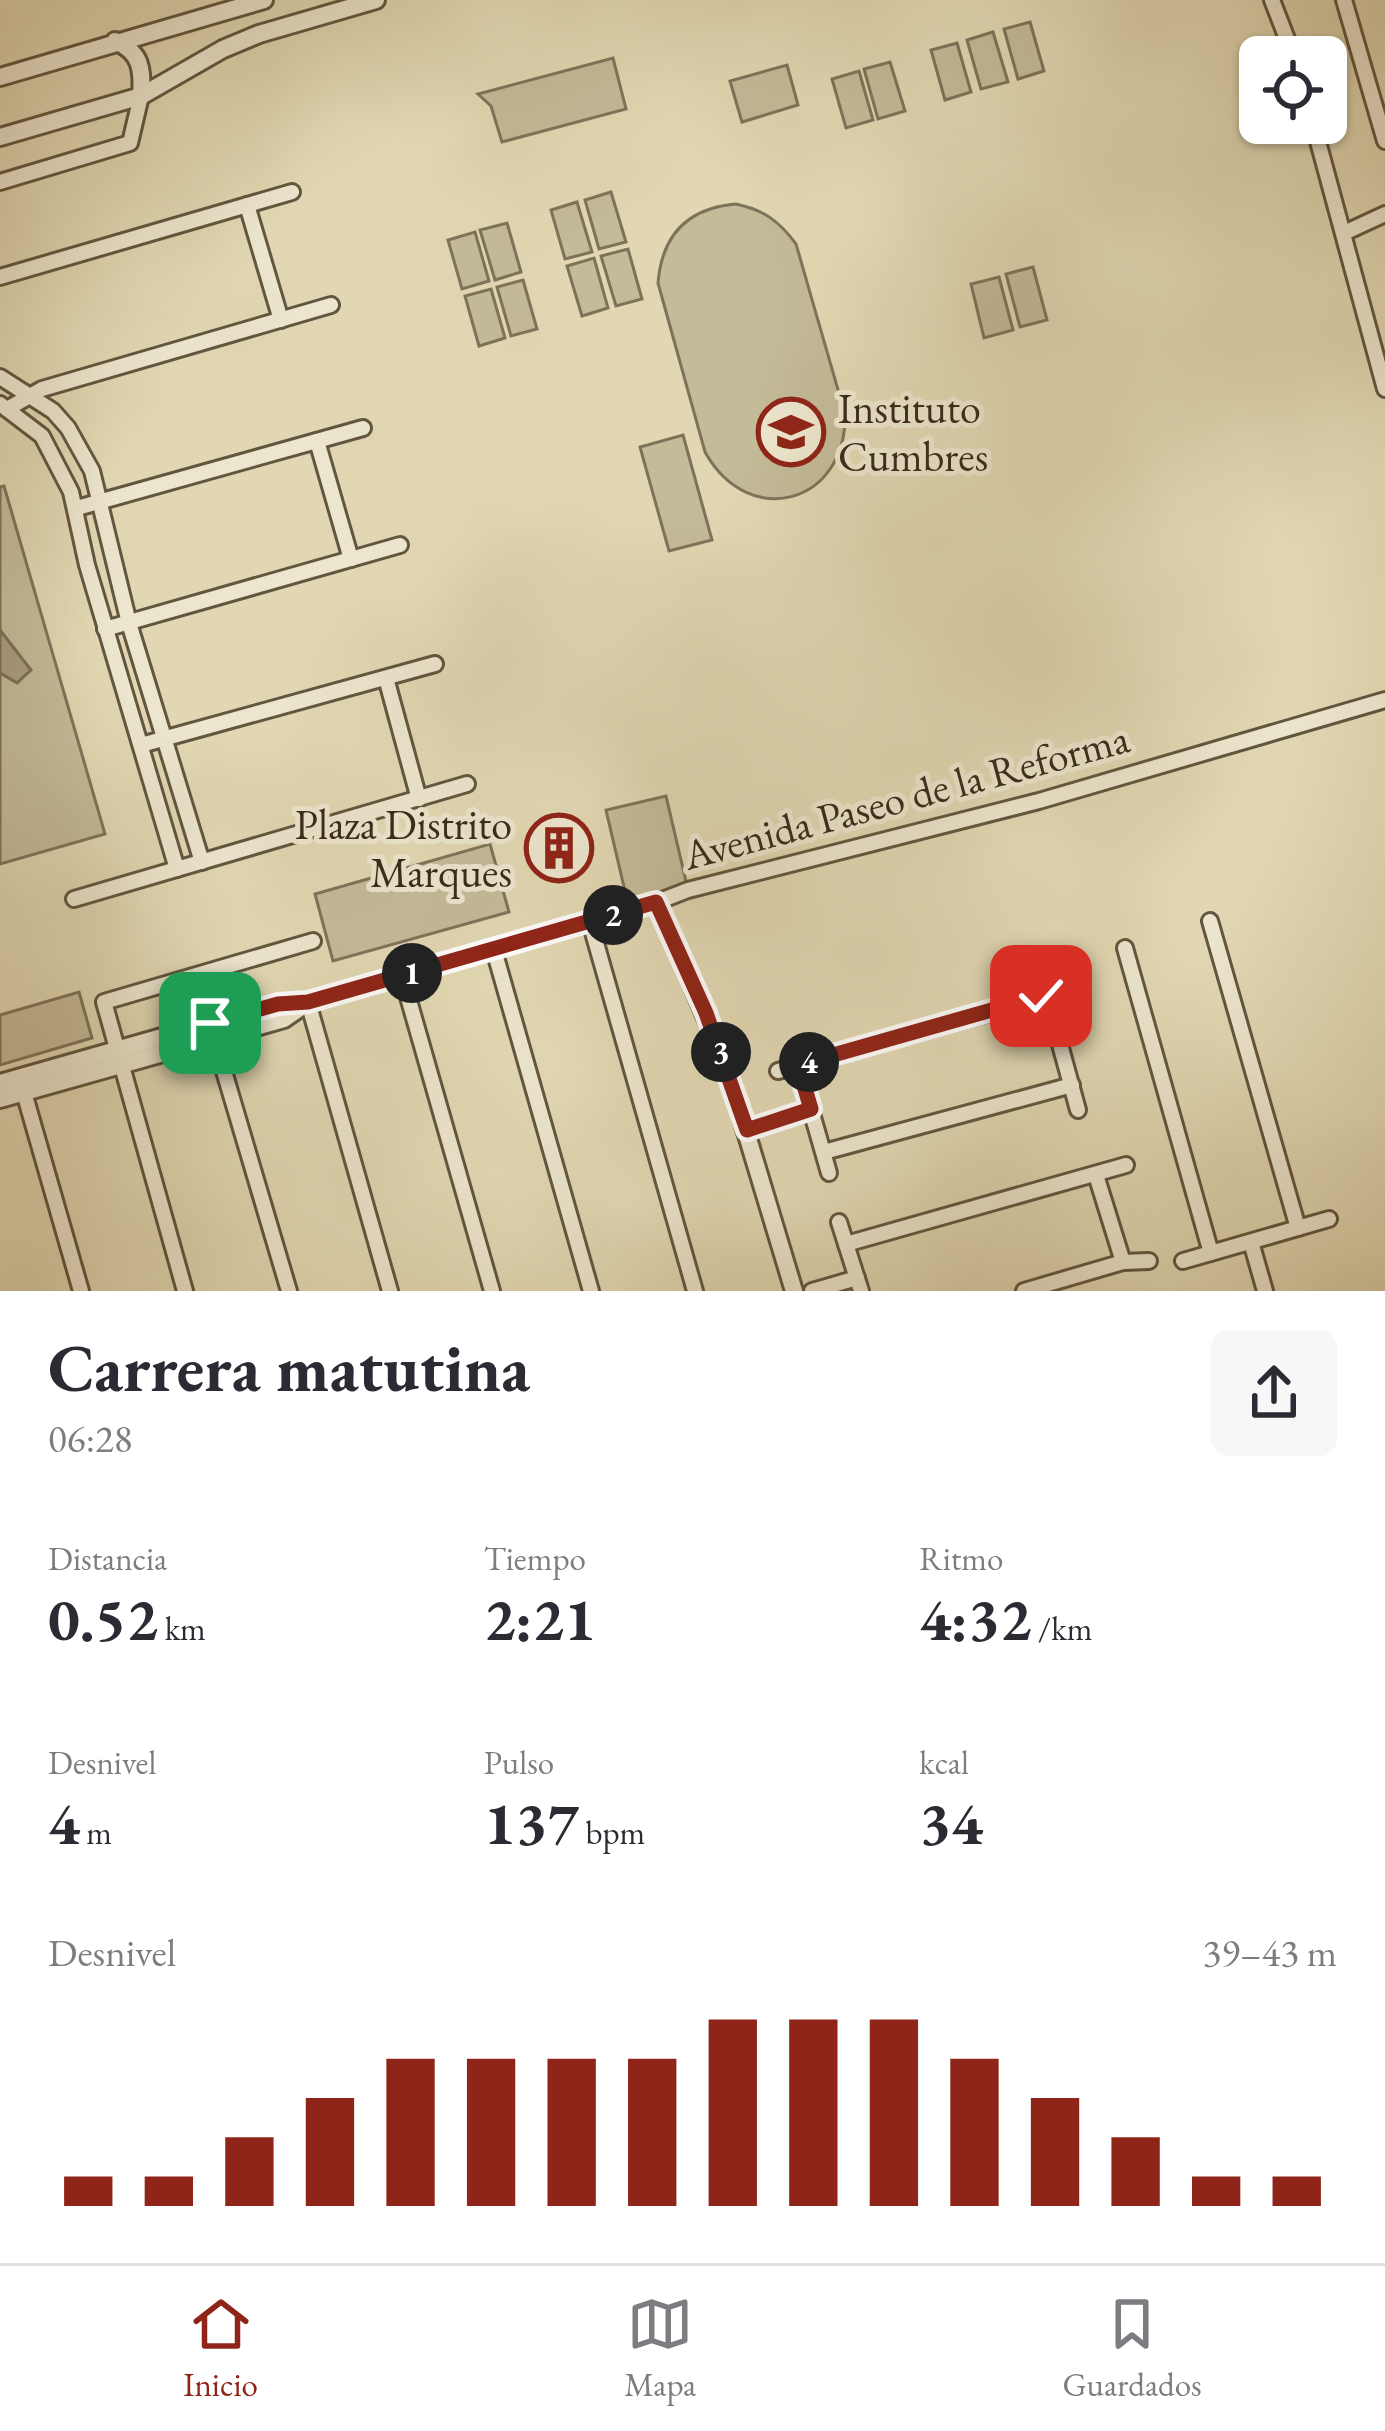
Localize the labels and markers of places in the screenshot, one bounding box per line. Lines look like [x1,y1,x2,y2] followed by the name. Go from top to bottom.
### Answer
[838,381,988,484] place label: Instituto Cumbres
[756,397,826,467] school or university icon: Instituto Cumbres
[295,797,512,900] place label: Plaza Distrito Marques
[524,813,594,883] building icon: Plaza Distrito Marques
[583,885,643,945] pin: 2
[382,943,442,1003] pin: 1
[990,945,1092,1047] pin
[159,972,261,1074] pin
[691,1022,751,1082] pin: 3
[779,1032,839,1092] pin: 4

